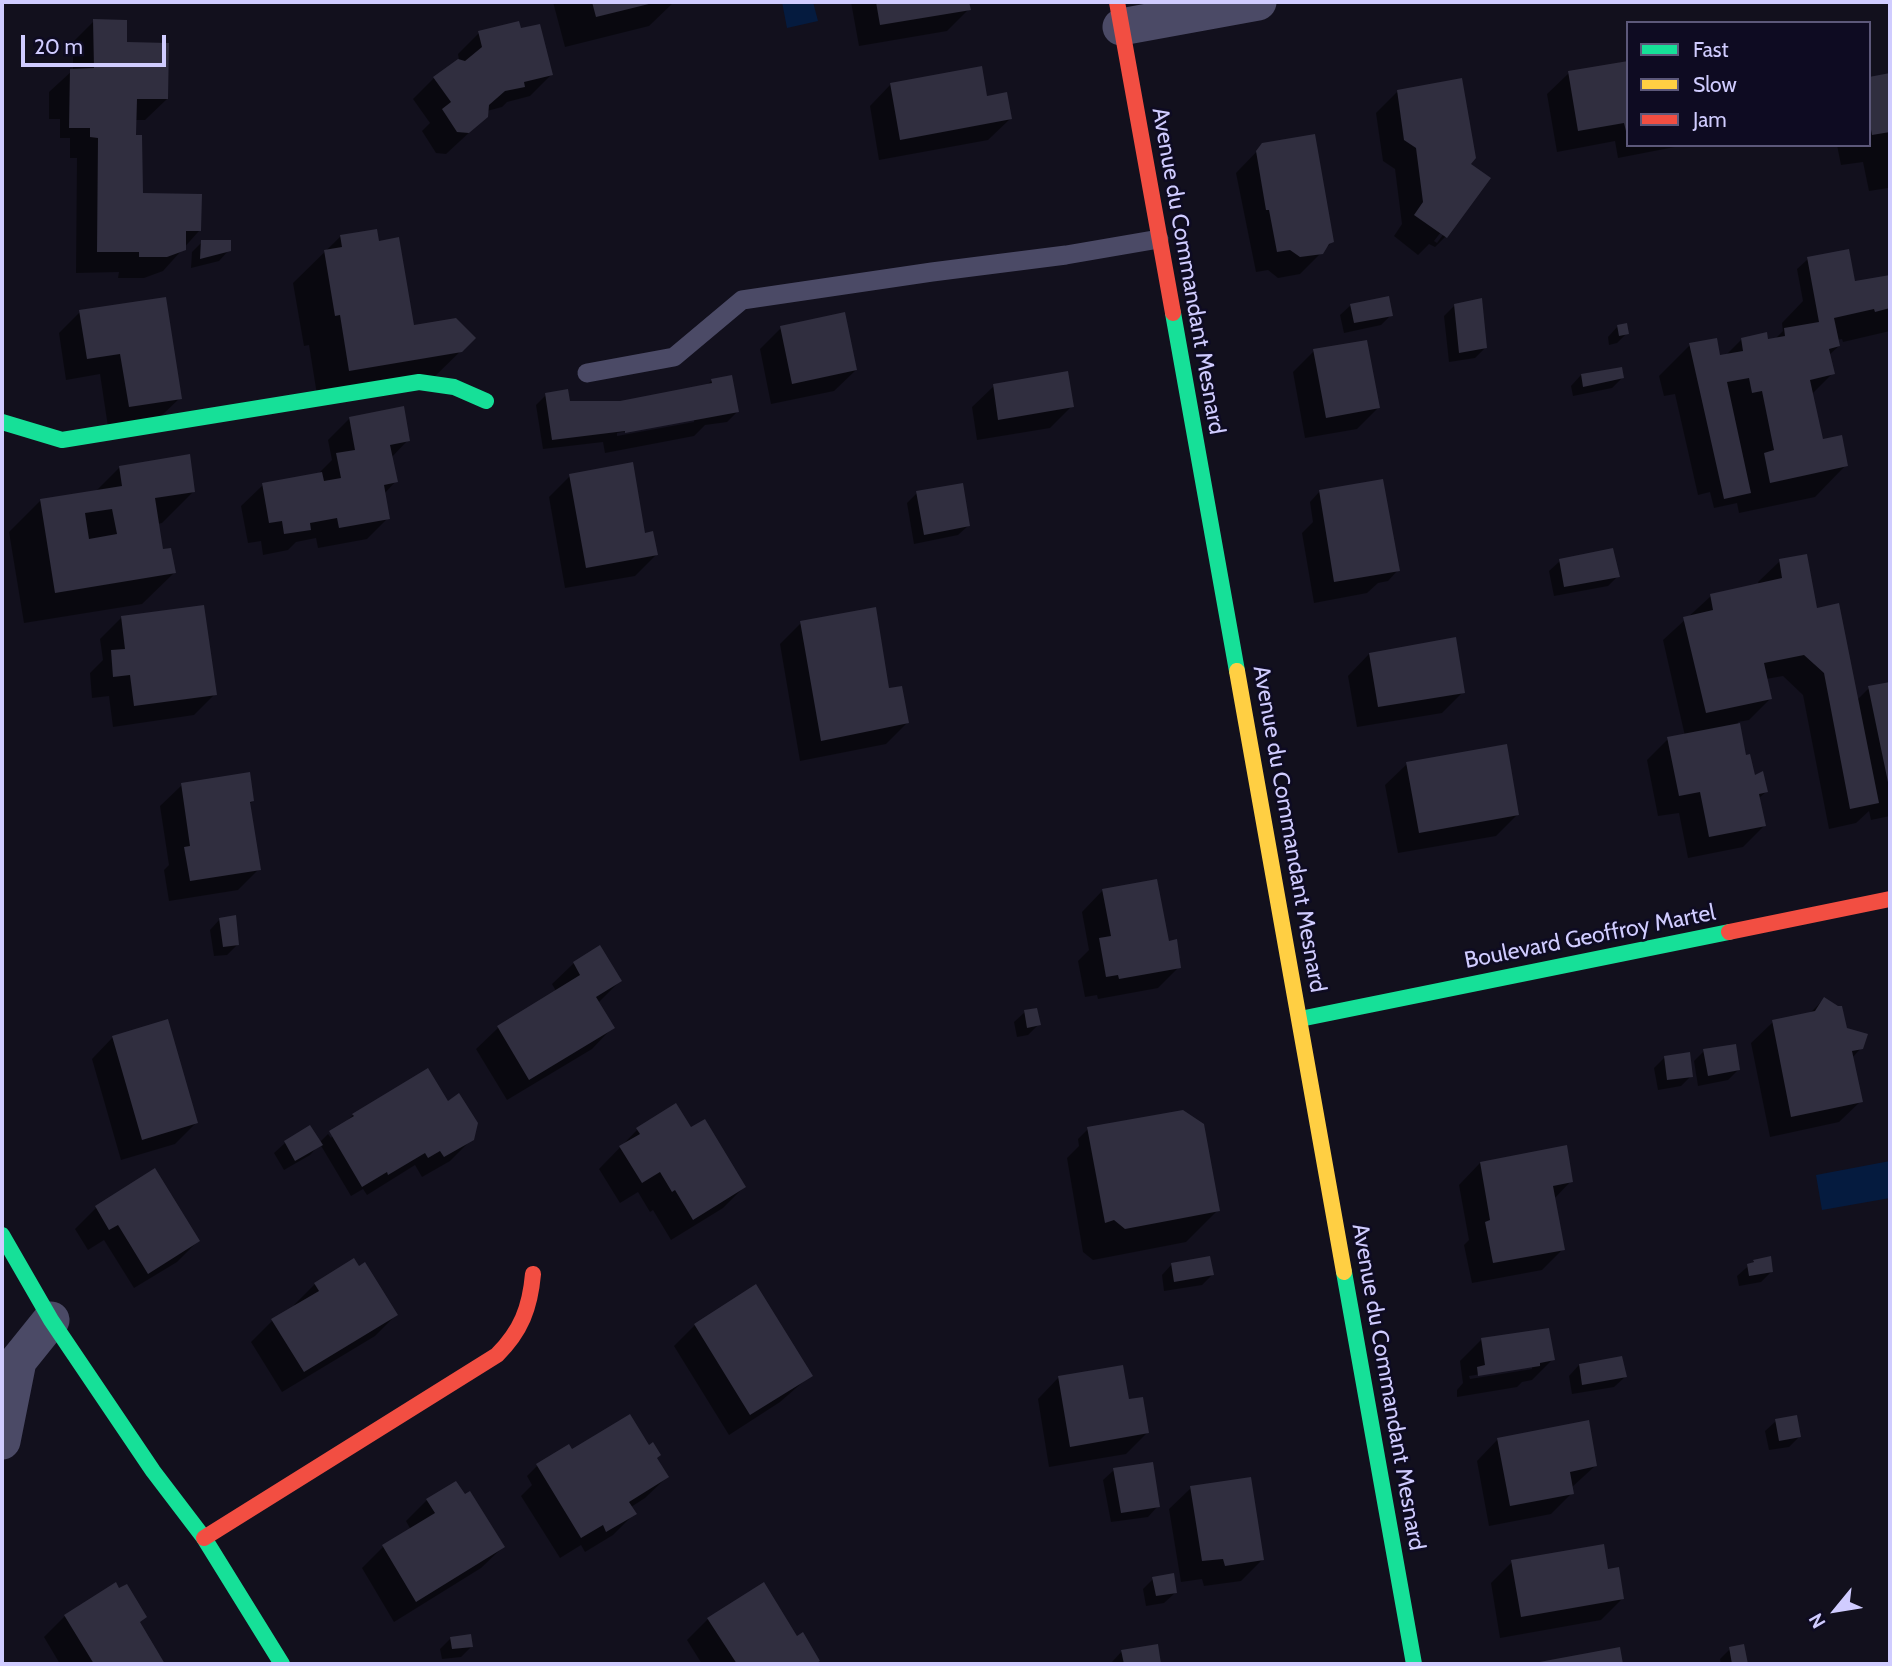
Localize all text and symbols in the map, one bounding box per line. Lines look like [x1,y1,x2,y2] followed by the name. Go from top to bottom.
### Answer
[24,21,170,65] scale bar
[1626,21,1871,147] legend
[34,34,83,59] text: 20 m
[1693,37,1729,62] text: Fast
[1693,72,1737,97] text: Slow
[1146,105,1230,437] street label: Avenue du Commandant Mesnard
[1693,107,1727,132] text: Jam
[1247,663,1331,995] street label: Avenue du Commandant Mesnard
[1462,899,1718,975] street label: Boulevard Geoffroy Martel
[1346,1221,1430,1553] street label: Avenue du Commandant Mesnard
[1801,1575,1871,1645] north arrow
[1804,1609,1831,1632] text: N

